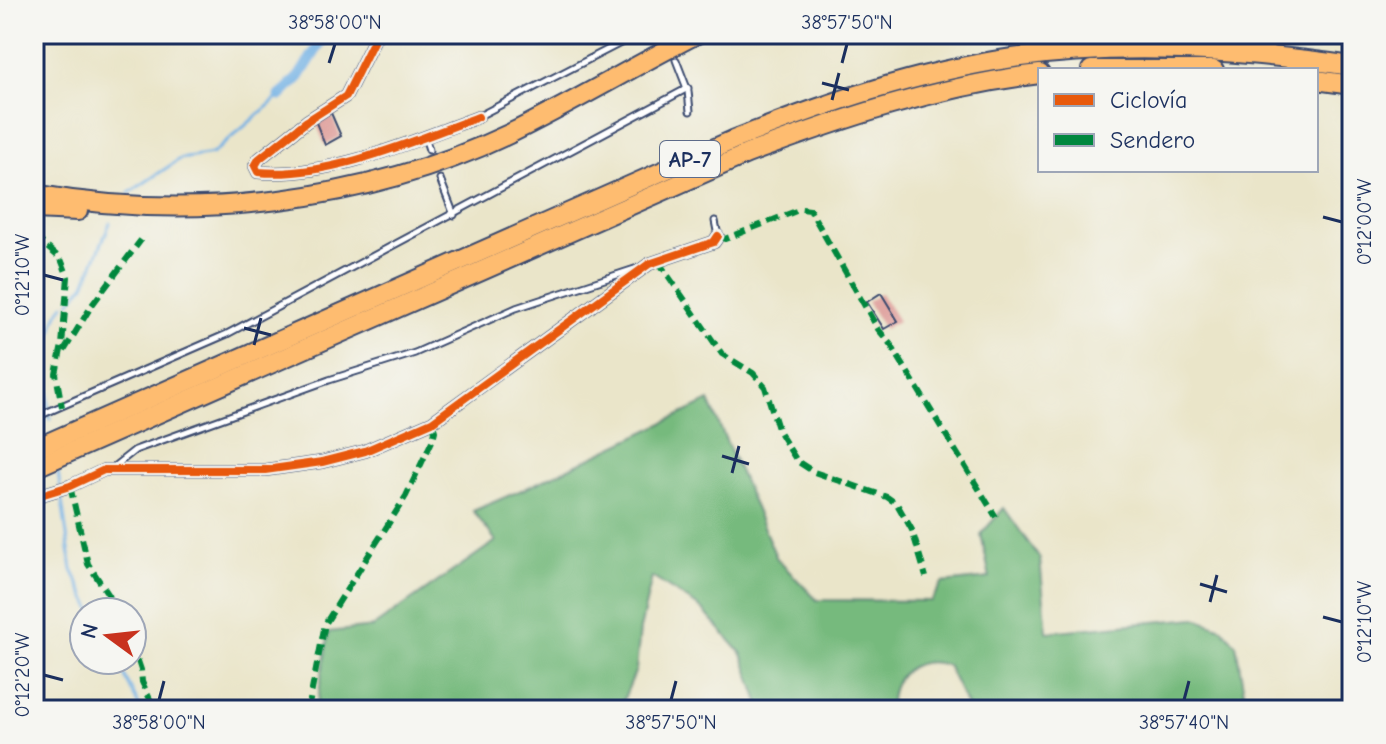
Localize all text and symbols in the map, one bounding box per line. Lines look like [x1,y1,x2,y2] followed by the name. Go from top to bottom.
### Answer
[288,11,382,34] text: 38°58'00"N
[801,11,893,34] text: 38°57'50"N
[1038,68,1318,172] legend
[1110,86,1187,114] text: Ciclovía
[1110,126,1195,154] text: Sendero
[660,141,720,177] road number: AP-7
[1353,178,1376,265] text: 0°12'00"W
[11,233,34,316] text: 0°12'10"W
[1353,580,1376,663] text: 0°12'10"W
[68,596,148,676] north arrow
[75,621,104,641] text: N
[11,632,34,717] text: 0°12'20"W
[112,711,206,734] text: 38°58'00"N
[625,711,717,734] text: 38°57'50"N
[1139,711,1229,734] text: 38°57'40"N

